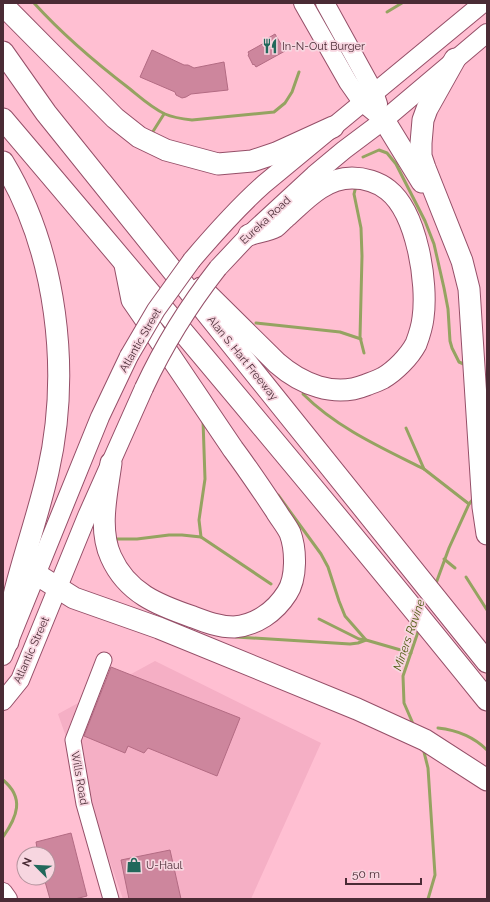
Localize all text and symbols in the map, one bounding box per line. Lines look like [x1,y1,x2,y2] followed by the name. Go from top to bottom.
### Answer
[261,37,279,55] restaurant icon: In-N-Out Burger
[282,40,365,53] place label: In-N-Out Burger
[237,194,293,247] street label: Eureka Road
[117,306,164,375] street label: Atlantic Street
[205,314,281,403] street label: Alan S. Hart Freeway
[390,597,428,673] water label: Miners Ravine
[11,615,52,686] street label: Atlantic Street
[68,750,91,806] street label: Wills Road
[16,846,56,886] north arrow
[20,856,35,869] text: N
[125,856,143,874] shop icon: U-Haul
[146,859,183,872] place label: U-Haul
[346,860,421,886] scale bar
[352,867,380,881] text: 50 m

